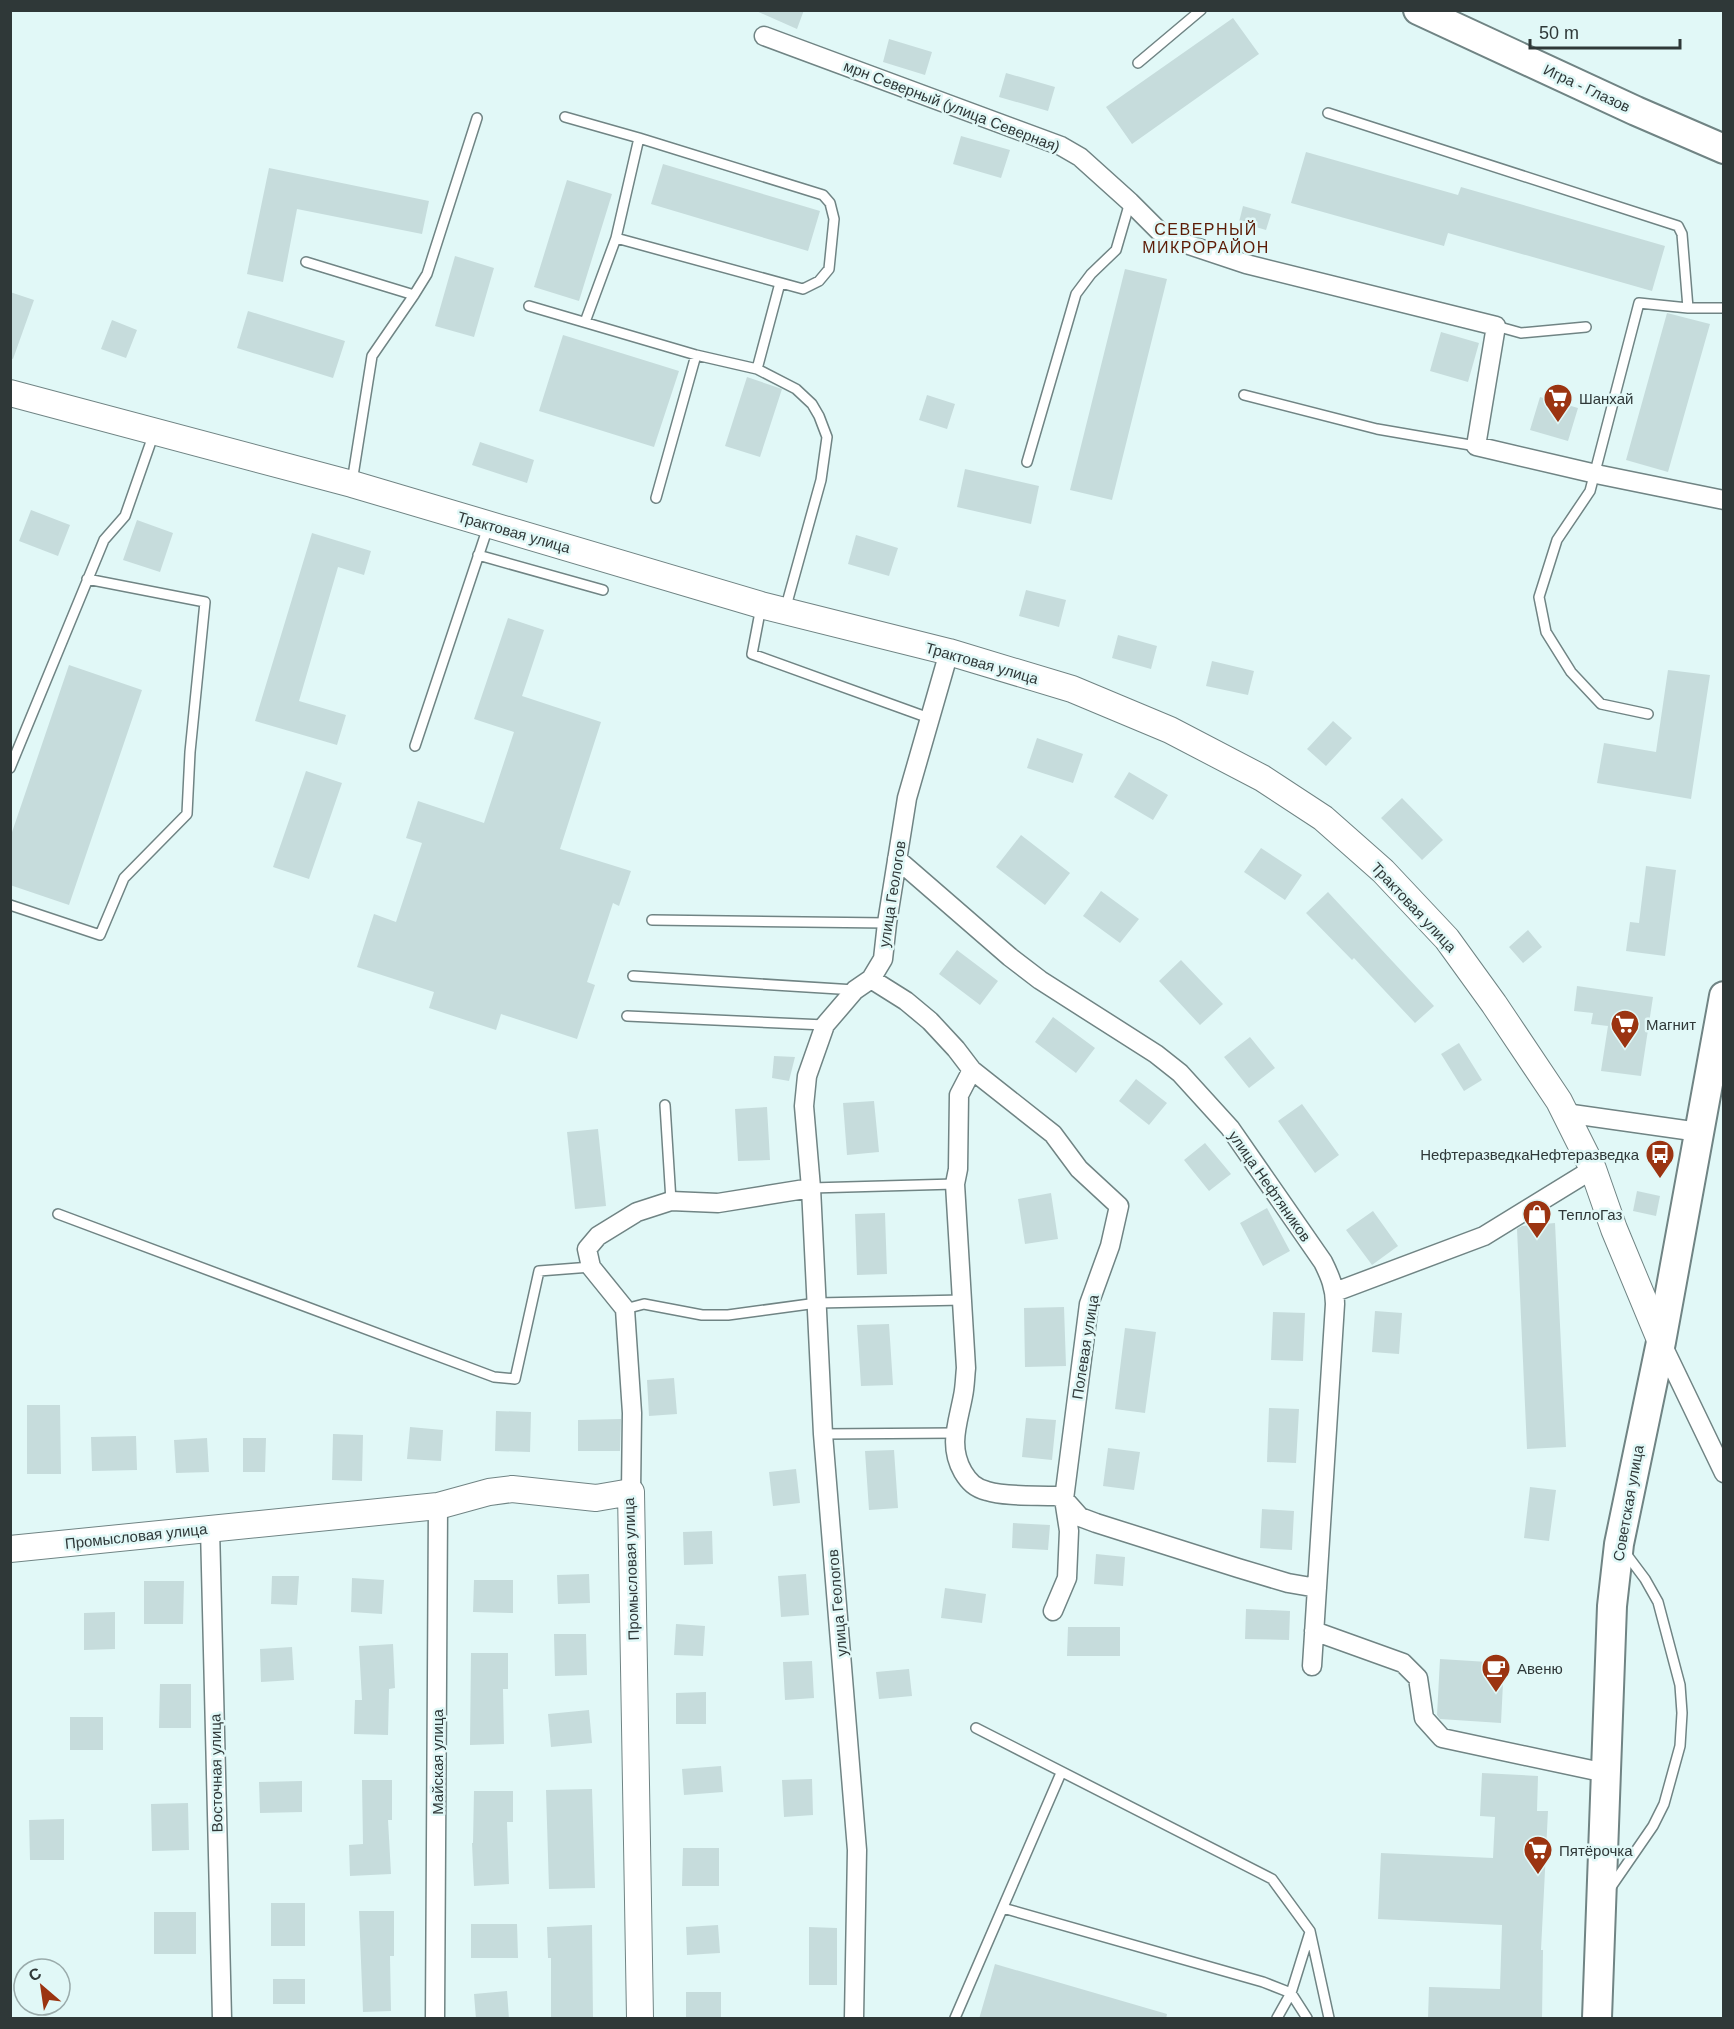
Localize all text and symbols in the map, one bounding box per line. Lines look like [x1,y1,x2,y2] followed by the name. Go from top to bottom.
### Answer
[1530,12,1680,50] scale bar
[1539,23,1579,43] text: 50 m
[842,57,1062,155] street label: мрн Северный (улица Северная)
[1541,61,1633,115] street label: Игра - Глазов
[1142,220,1270,256] district label: СЕВЕРНЫЙ МИКРОРАЙОН
[1542,382,1574,424] supermarket icon: Шанхай
[1579,390,1633,407] place label: Шанхай
[456,508,573,556] street label: Трактовая улица
[924,639,1041,687] street label: Трактовая улица
[875,840,909,948] street label: улица Геологов
[1368,859,1460,956] street label: Трактовая улица
[1609,1008,1641,1050] supermarket icon: Магнит
[1646,1016,1696,1033] place label: Магнит
[1225,1127,1315,1245] street label: улица Нефтяников
[1644,1138,1676,1180] bus stop icon: НефтеразведкаНефтеразведка
[1420,1146,1640,1163] place label: НефтеразведкаНефтеразведка
[1521,1198,1553,1240] shop icon: ТеплоГаз
[1558,1206,1623,1223] place label: ТеплоГаз
[1068,1293,1102,1400] street label: Полевая улица
[1609,1443,1647,1562] street label: Советская улица
[620,1497,642,1641] street label: Промысловая улица
[64,1520,209,1552] street label: Промысловая улица
[824,1549,850,1657] street label: улица Геологов
[1480,1652,1512,1694] cafe icon: Авеню
[1517,1660,1563,1677] place label: Авеню
[429,1709,446,1815] street label: Майская улица
[206,1713,226,1832] street label: Восточная улица
[1522,1834,1554,1876] supermarket icon: Пятёрочка
[1559,1842,1633,1859] place label: Пятёрочка
[12,1957,72,2017] north arrow
[26,1964,45,1985] text: С

